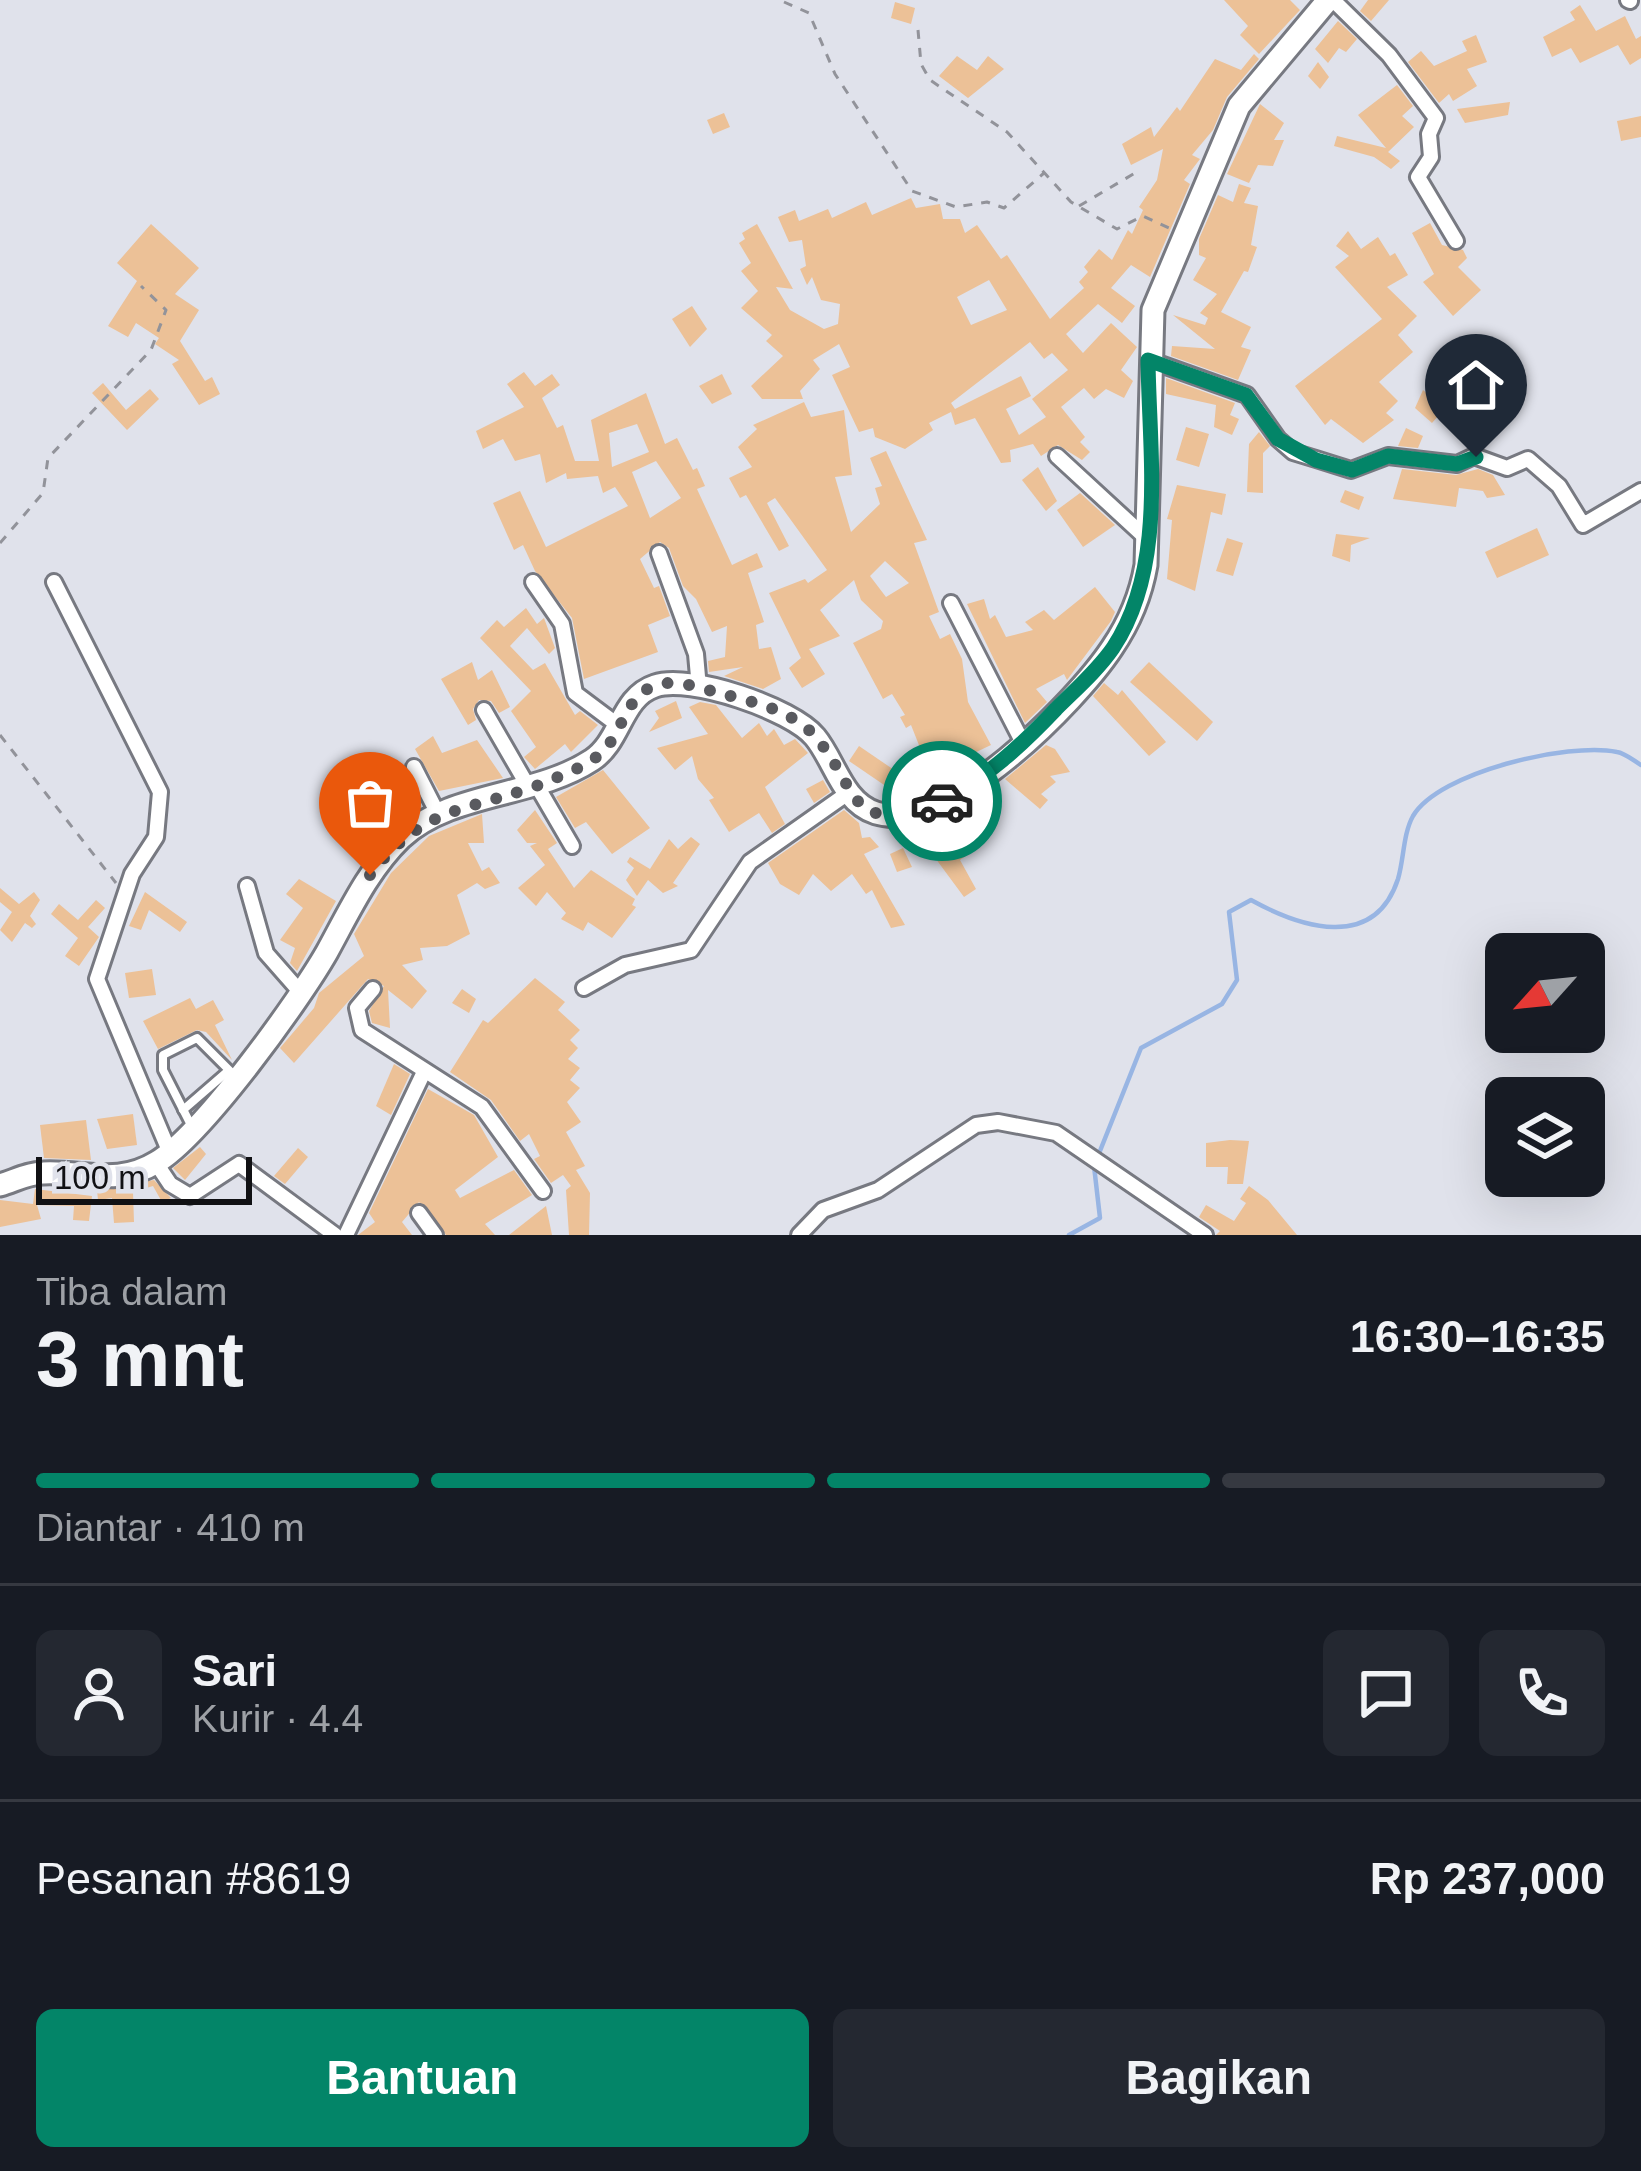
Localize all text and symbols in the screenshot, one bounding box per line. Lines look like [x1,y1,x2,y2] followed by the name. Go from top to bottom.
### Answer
[1425,334,1527,457] pin
[1443,352,1509,418] icon: home
[882,741,1002,861] courier
[319,752,421,875] pin
[909,768,975,834] icon: car
[337,770,403,836] icon: bag
[1485,933,1605,1053] north arrow
[1485,933,1605,1197] map controls
[1485,1077,1605,1197] button: layers
[36,1151,252,1204] scale bar
[54,1159,146,1196] text: 100 m
[36,1270,227,1313] text: Tiba dalam
[1350,1311,1605,1362] text: 16:30–16:35
[36,1315,244,1403] text: 3 mnt
[36,1506,305,1549] text: Diantar · 410 m
[36,1630,162,1756] button: person
[1323,1630,1449,1756] button: chat
[1479,1630,1605,1756] button: phone
[192,1645,277,1696] text: Sari
[192,1697,363,1740] text: Kurir · 4.4
[36,1853,351,1904] text: Pesanan #8619
[1370,1853,1605,1904] text: Rp 237,000
[36,2009,809,2147] button: Bantuan
[833,2009,1605,2147] button: Bagikan

